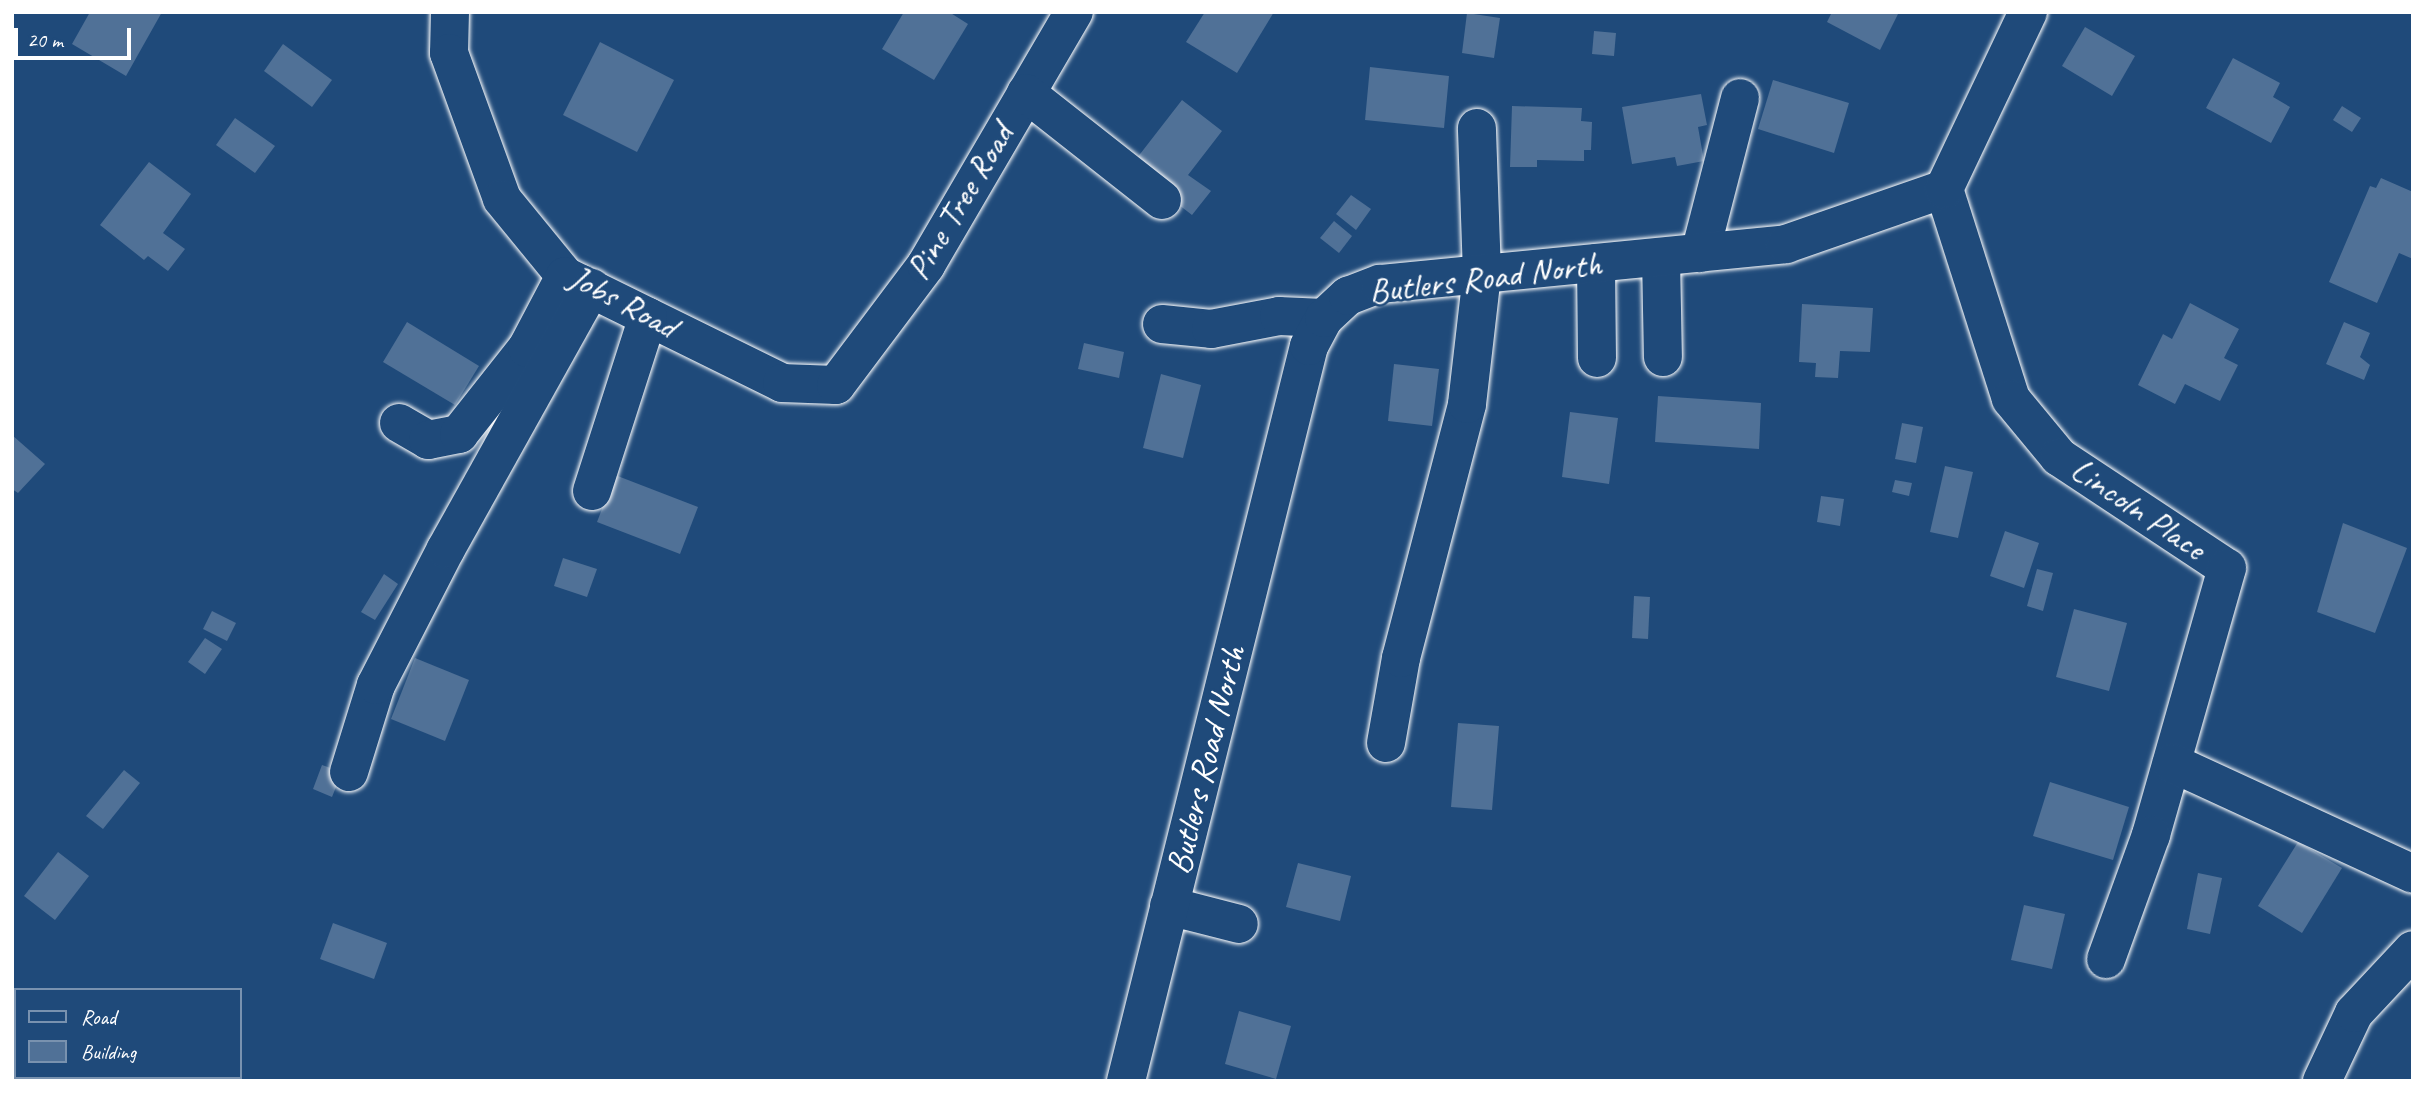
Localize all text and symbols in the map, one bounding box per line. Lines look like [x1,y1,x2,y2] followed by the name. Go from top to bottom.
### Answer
[18,14,135,58] scale bar
[27,27,63,53] text: 20 m
[897,116,1023,288] street label: Pine Tree Road
[1367,243,1603,313] street label: Butlers Road North
[562,256,684,348] street label: Jobs Road
[2063,449,2213,569] street label: Lincoln Place
[1157,642,1255,878] street label: Butlers Road North
[14,988,242,1079] legend
[81,1004,116,1030] text: Road
[81,1039,136,1065] text: Building

